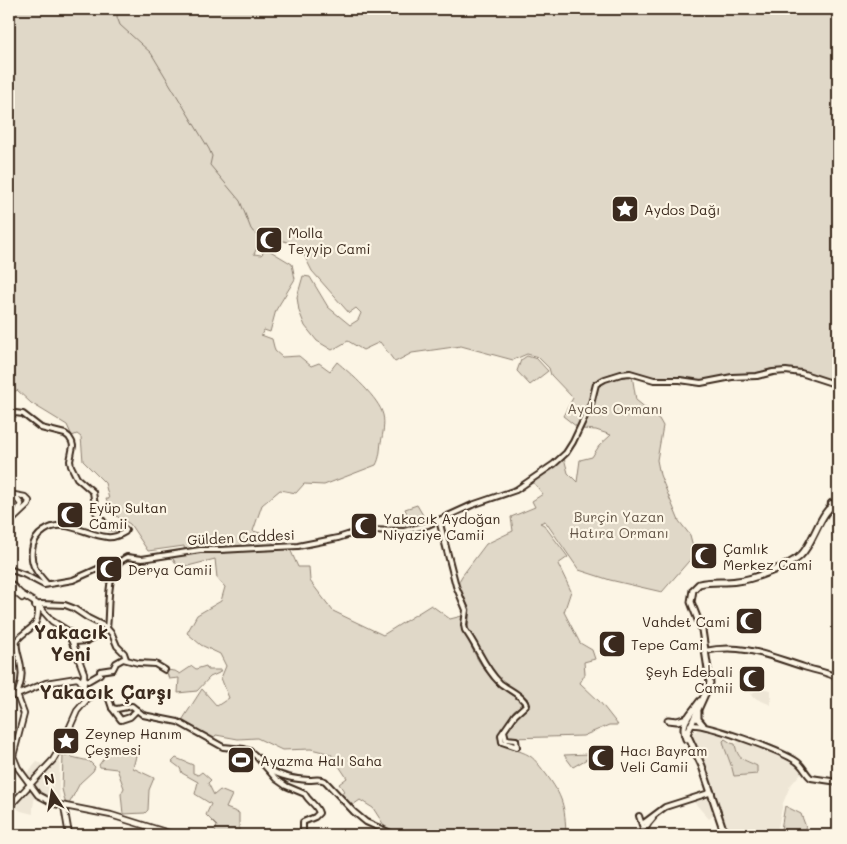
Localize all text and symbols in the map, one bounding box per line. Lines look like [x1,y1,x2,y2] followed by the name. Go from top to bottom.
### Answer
[610,194,640,224] place icon: Aydos Dağı
[644,200,720,219] place label: Aydos Dağı
[288,223,371,258] place label: Molla Teyyip Cami
[254,225,284,255] mosque icon: Molla Teyyip Cami
[567,399,663,418] park label: Aydos Ormanı
[89,498,167,533] place label: Eyüp Sultan Camii
[55,500,85,530] mosque icon: Eyüp Sultan Camii
[569,507,669,542] park label: Burçin Yazan Hatıra Ormanı
[383,509,500,544] place label: Yakacık Aydoğan Niyaziye Camii
[349,511,379,541] mosque icon: Yakacık Aydoğan Niyaziye Camii
[187,525,295,549] street label: Gülden Caddesi
[723,539,812,574] place label: Çamlık Merkez Cami
[689,541,719,571] mosque icon: Çamlık Merkez Cami
[94,554,124,584] mosque icon: Derya Camii
[128,560,212,579] place label: Derya Camii
[734,606,764,636] mosque icon: Vahdet Cami
[642,612,730,631] place label: Vahdet Cami
[34,619,108,666] district label: Yakacık Yeni
[597,629,627,659] mosque icon: Tepe Cami
[631,635,703,654] place label: Tepe Cami
[646,662,733,697] place label: Şeyh Edebali Camii
[737,664,767,694] mosque icon: Şeyh Edebali Camii
[39,679,173,705] district label: Yakacık Çarşı
[85,724,182,759] place label: Zeynep Hanım Çeşmesi
[51,726,81,756] place icon: Zeynep Hanım Çeşmesi
[620,741,707,776] place label: Hacı Bayram Veli Camii
[586,743,616,773] mosque icon: Hacı Bayram Veli Camii
[226,745,256,775] sports icon: Ayazma Halı Saha
[260,751,382,770] place label: Ayazma Halı Saha
[28,766,78,816] north arrow
[42,768,56,789] text: N

